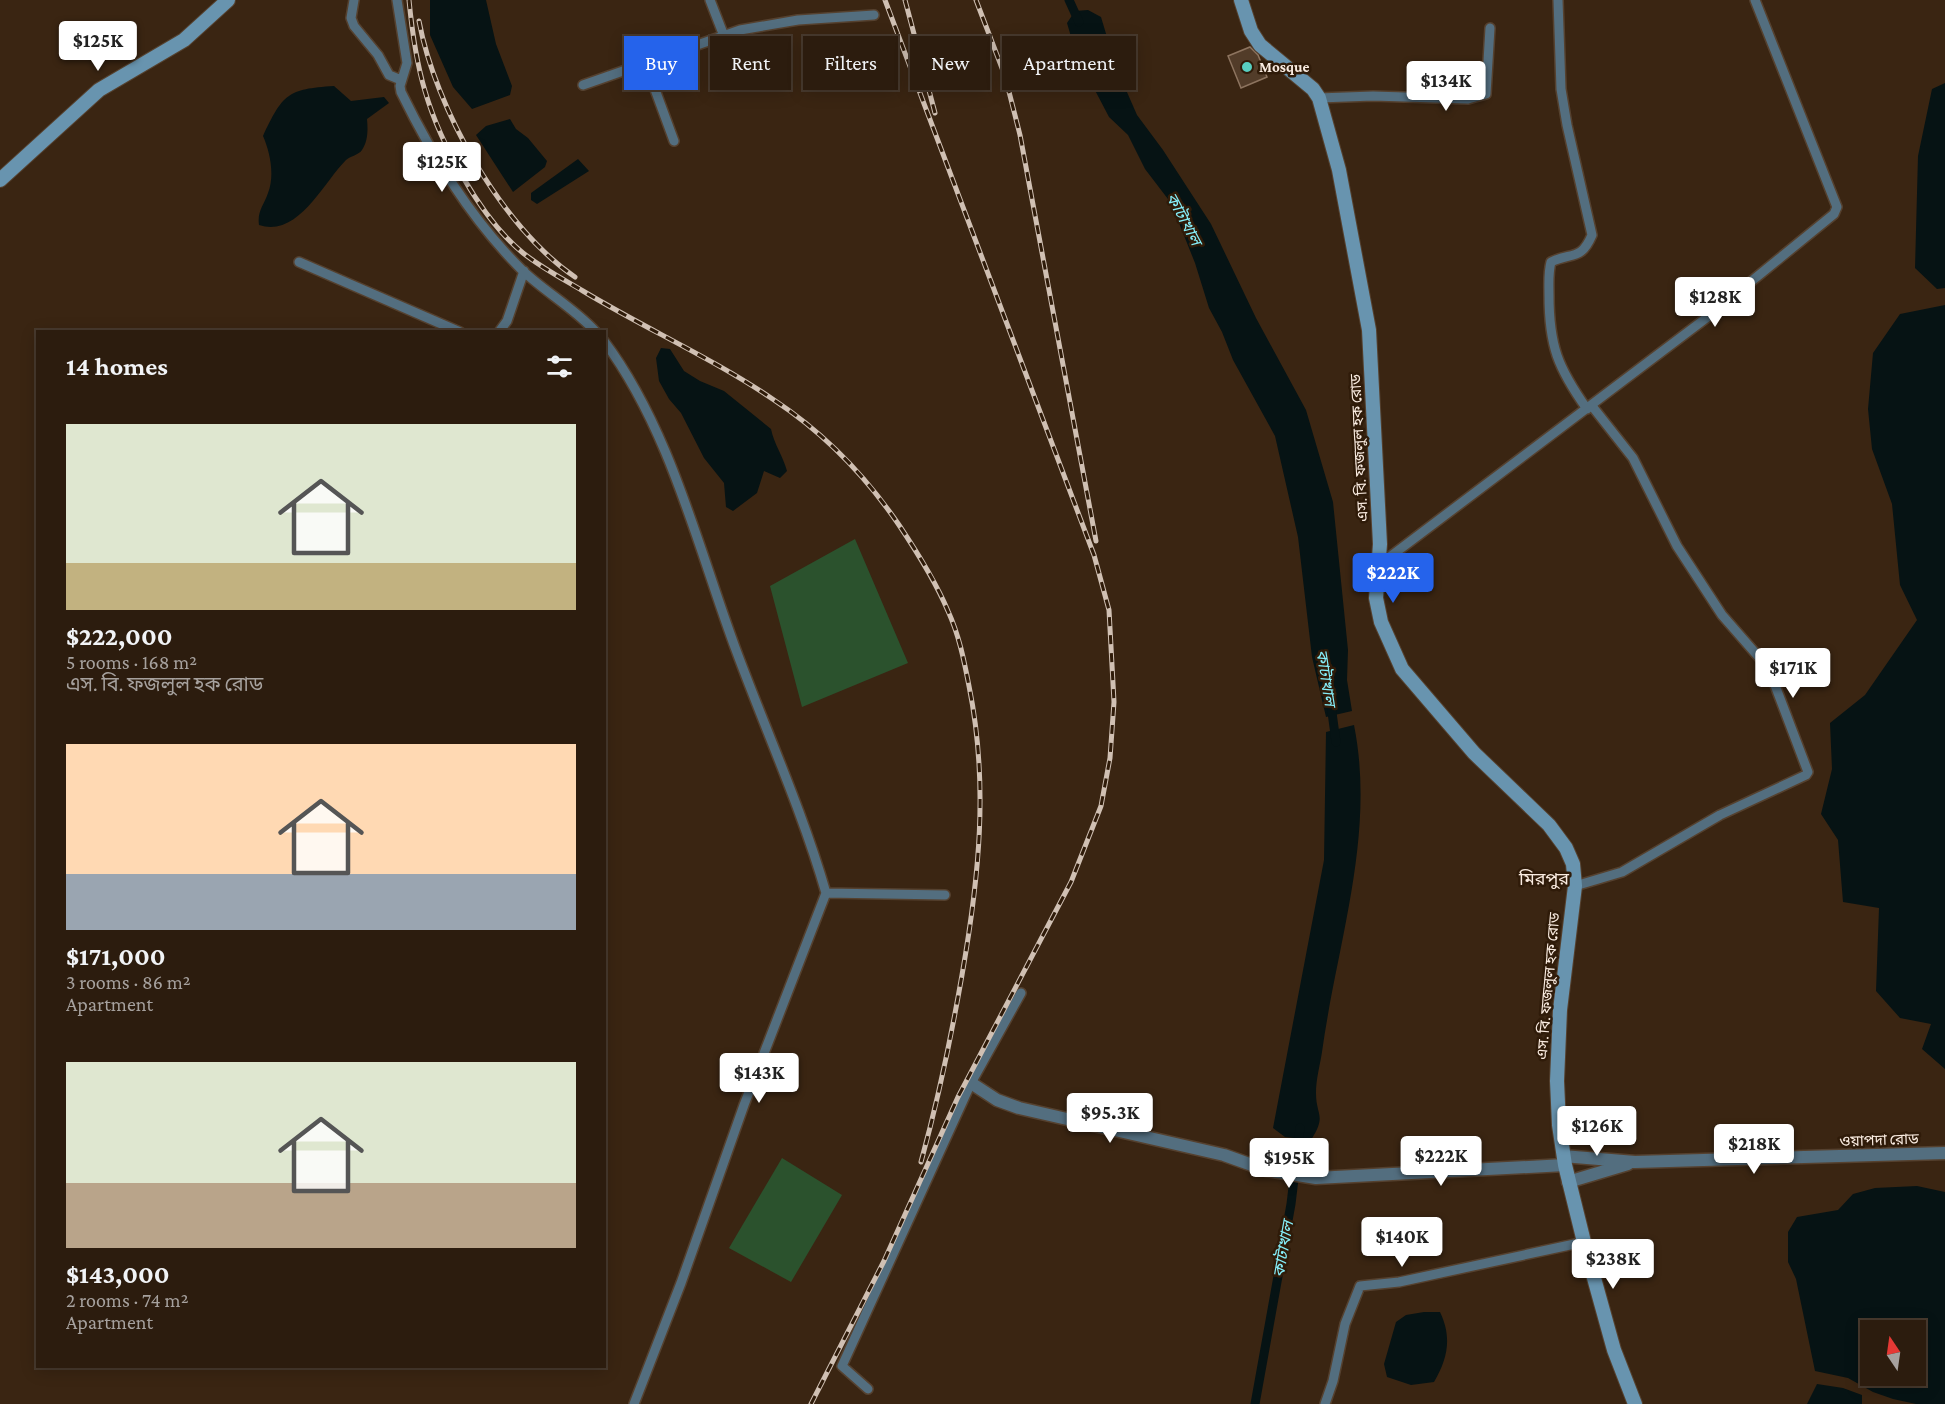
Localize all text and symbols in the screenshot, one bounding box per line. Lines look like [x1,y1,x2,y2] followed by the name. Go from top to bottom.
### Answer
[56,21,140,72] pin: $125K
[73,29,123,51] text: $125K
[624,36,698,90] chip: Buy
[710,36,791,90] chip: Rent
[803,36,898,90] chip: Filters
[910,36,990,90] chip: New
[1002,36,1136,90] chip: Apartment
[1259,59,1310,75] place label: Mosque
[1240,60,1254,74] marker: Mosque
[1404,61,1488,112] pin: $134K
[1421,69,1471,91] text: $134K
[400,142,484,193] pin: $125K
[417,150,467,172] text: $125K
[1163,190,1207,251] water label: কাটাখাল
[1673,277,1757,328] pin: $128K
[1689,285,1741,307] text: $128K
[543,350,576,383] icon: filters
[66,352,168,381] text: 14 homes
[1347,373,1372,522] street label: এস. বি. ফজলুল হক রোড
[267,463,375,571] icon: home
[1351,553,1435,604] pin: $222K
[1367,561,1419,583] text: $222K
[66,622,173,651] text: $222,000
[1751,648,1835,699] pin: $171K
[1313,649,1340,711] water label: কাটাখাল
[66,651,197,673] text: 5 rooms · 168 m²
[1769,656,1817,678] text: $171K
[66,673,263,695] text: এস. বি. ফজলুল হক রোড
[267,783,375,891] icon: home
[1518,869,1569,890] district label: মিরপুর
[1534,911,1563,1060] street label: এস. বি. ফজলুল হক রোড
[66,942,166,971] text: $171,000
[66,971,191,993] text: 3 rooms · 86 m²
[66,993,153,1015] text: Apartment
[717,1053,801,1104] pin: $143K
[734,1061,784,1083] text: $143K
[1061,1093,1159,1144] pin: $95.3K
[267,1101,375,1209] icon: home
[1081,1101,1139,1123] text: $95.3K
[1555,1106,1639,1157] pin: $126K
[1571,1114,1623,1136] text: $126K
[1712,1124,1796,1175] pin: $218K
[1839,1131,1919,1149] street label: ওয়াপদা রোড
[1728,1132,1780,1154] text: $218K
[1399,1136,1483,1187] pin: $222K
[1247,1138,1331,1189] pin: $195K
[1415,1144,1467,1166] text: $222K
[1264,1146,1314,1168] text: $195K
[1269,1216,1297,1278] water label: কাটাখাল
[1360,1217,1444,1268] pin: $140K
[1375,1225,1429,1247] text: $140K
[1571,1239,1655,1290] pin: $238K
[1586,1247,1640,1269] text: $238K
[66,1260,170,1289] text: $143,000
[66,1289,188,1311] text: 2 rooms · 74 m²
[66,1311,153,1333] text: Apartment
[1860,1320,1926,1386] north arrow
[1860,1320,1926,1386] map controls

